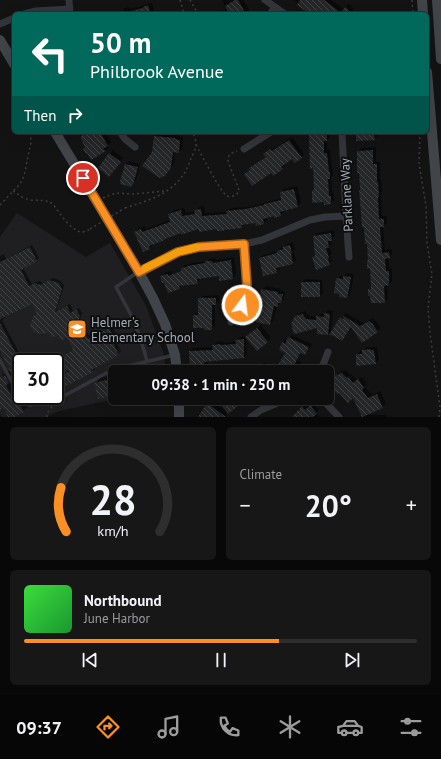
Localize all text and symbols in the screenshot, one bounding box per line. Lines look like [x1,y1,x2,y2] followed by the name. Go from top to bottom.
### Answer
[90,24,151,61] text: 50 m
[24,28,76,80] icon: left
[90,60,224,83] text: Philbrook Avenue
[64,104,86,126] icon: right
[24,106,56,125] text: Then
[336,158,357,232] street label: Parklane Way
[66,161,100,195] pin
[72,167,94,189] icon: arrive
[221,284,263,326] position arrow
[91,314,195,346] place label: Helmer's Elementary School
[66,318,88,340] school or university icon: Helmer's Elementary School
[12,353,64,405] speed limit sign: 30
[152,375,290,394] text: 09:38 · 1 min · 250 m
[240,466,282,483] text: Climate
[89,472,136,525] text: 28
[305,486,352,525] text: 20°
[240,491,251,519] text: −
[406,491,417,519] text: +
[97,520,128,539] text: km/h
[84,591,161,610] text: Northbound
[84,610,150,627] text: June Harbor
[79,649,101,671] icon: previous
[210,649,232,671] icon: pause
[341,649,363,671] icon: next
[94,713,122,741] icon: directions
[155,713,183,741] icon: music
[215,713,243,741] icon: phone
[276,713,304,741] icon: climate
[336,713,364,741] icon: car
[397,713,425,741] icon: filters
[16,716,62,739] text: 09:37

